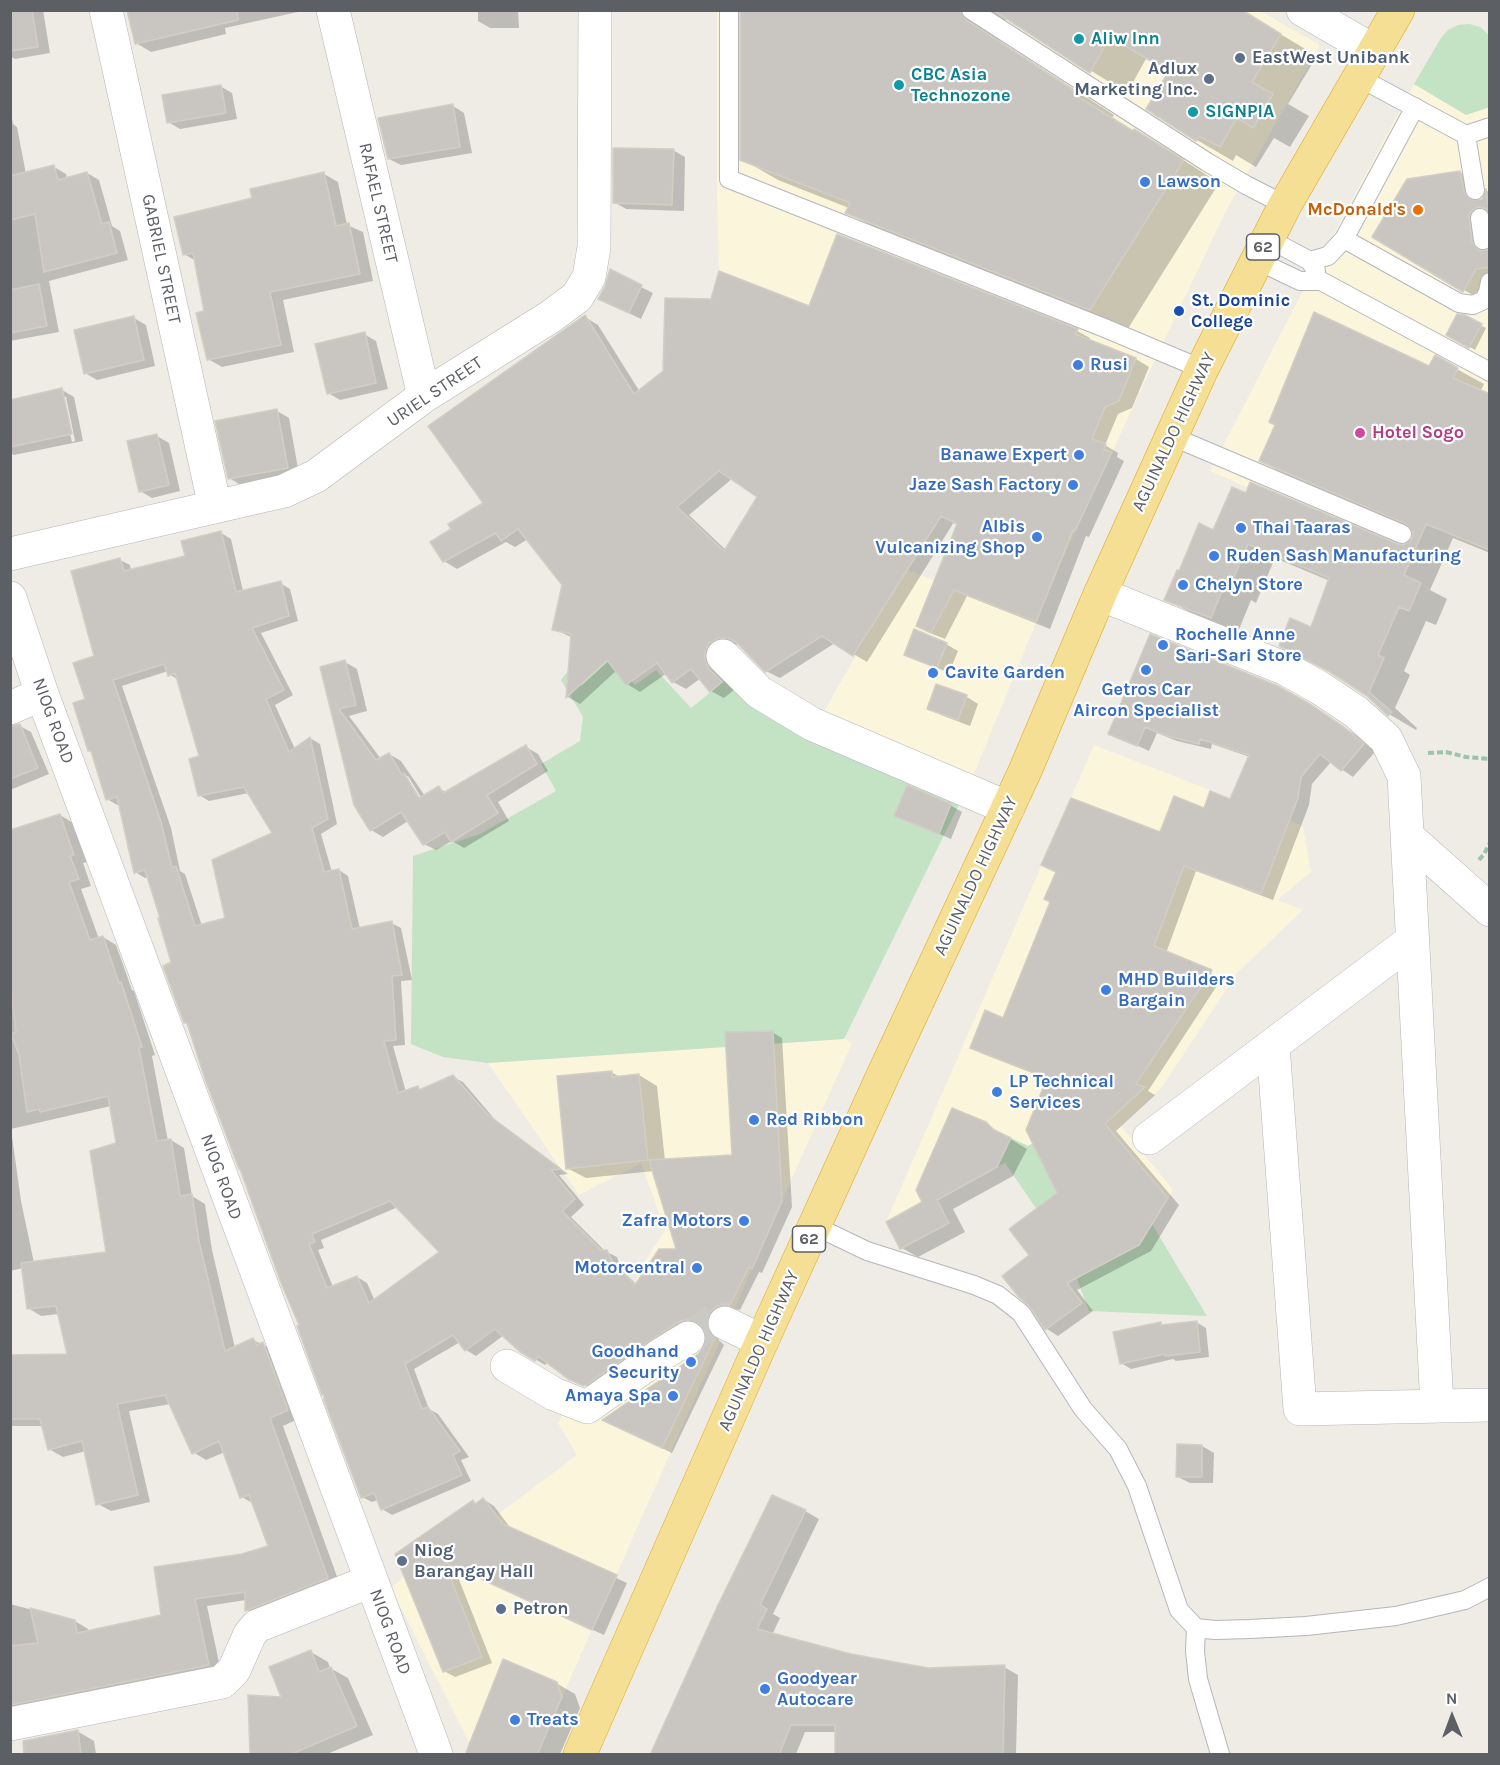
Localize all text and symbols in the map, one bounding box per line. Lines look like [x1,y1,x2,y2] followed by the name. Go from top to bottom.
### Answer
[1091,28,1160,50] place label: Aliw Inn
[1072,32,1086,46] marker: Aliw Inn
[1252,47,1410,69] place label: EastWest Unibank
[1233,51,1247,65] marker: EastWest Unibank
[1074,58,1197,100] place label: Adlux Marketing Inc.
[911,64,1011,106] place label: CBC Asia Technozone
[1202,72,1216,86] marker: Adlux Marketing Inc.
[892,78,906,92] marker: CBC Asia Technozone
[1205,101,1274,123] place label: SIGNPIA
[1186,105,1200,119] marker: SIGNPIA
[354,141,402,265] street label: RAFAEL STREET
[1157,171,1221,193] place label: Lawson
[1138,175,1152,189] marker: Lawson
[137,192,185,326] street label: GABRIEL STREET
[1307,199,1406,221] place label: McDonald's
[1411,203,1425,217] marker: McDonald's
[1246,234,1280,260] road number: 62
[1191,290,1290,332] place label: St. Dominic College
[1172,304,1186,318] marker: St. Dominic College
[1128,349,1220,515] street label: AGUINALDO HIGHWAY
[383,352,487,432] street label: URIEL STREET
[1090,354,1128,376] place label: Rusi
[1071,358,1085,372] marker: Rusi
[1372,422,1464,444] place label: Hotel Sogo
[1353,426,1367,440] marker: Hotel Sogo
[940,444,1067,466] place label: Banawe Expert
[1072,448,1086,462] marker: Banawe Expert
[909,474,1061,496] place label: Jaze Sash Factory
[1066,478,1080,492] marker: Jaze Sash Factory
[875,516,1025,558] place label: Albis Vulcanizing Shop
[1253,517,1351,539] place label: Thai Taaras
[1234,521,1248,535] marker: Thai Taaras
[1030,530,1044,544] marker: Albis Vulcanizing Shop
[1226,545,1461,567] place label: Ruden Sash Manufacturing
[1207,549,1221,563] marker: Ruden Sash Manufacturing
[1195,574,1303,596] place label: Chelyn Store
[1176,578,1190,592] marker: Chelyn Store
[1175,624,1302,666] place label: Rochelle Anne Sari-Sari Store
[1156,638,1170,652] marker: Rochelle Anne Sari-Sari Store
[945,662,1065,684] place label: Cavite Garden
[1139,663,1153,677] marker: Getros Car Aircon Specialist
[926,666,940,680] marker: Cavite Garden
[28,675,78,767] street label: NIOG ROAD
[1073,679,1219,722] place label: Getros Car Aircon Specialist
[930,793,1022,959] street label: AGUINALDO HIGHWAY
[1118,969,1235,1012] place label: MHD Builders Bargain
[1099,983,1113,997] marker: MHD Builders Bargain
[1009,1071,1114,1114] place label: LP Technical Services
[990,1085,1004,1099] marker: LP Technical Services
[766,1109,864,1131] place label: Red Ribbon
[747,1113,761,1127] marker: Red Ribbon
[196,1131,246,1223] street label: NIOG ROAD
[622,1210,732,1232] place label: Zafra Motors
[737,1214,751,1228] marker: Zafra Motors
[792,1226,826,1252] road number: 62
[574,1257,685,1279] place label: Motorcentral
[690,1261,704,1275] marker: Motorcentral
[714,1267,804,1435] street label: AGUINALDO HIGHWAY
[591,1341,679,1384] place label: Goodhand Security
[684,1355,698,1369] marker: Goodhand Security
[565,1385,661,1407] place label: Amaya Spa
[666,1389,680,1403] marker: Amaya Spa
[414,1540,534,1582] place label: Niog Barangay Hall
[395,1554,409,1568] marker: Niog Barangay Hall
[365,1586,415,1678] street label: NIOG ROAD
[513,1598,569,1620] place label: Petron
[494,1602,508,1616] marker: Petron
[777,1668,857,1710] place label: Goodyear Autocare
[758,1682,772,1696] marker: Goodyear Autocare
[1422,1687,1482,1747] north arrow
[1446,1689,1458,1708] text: N
[527,1709,579,1731] place label: Treats
[508,1713,522,1727] marker: Treats

